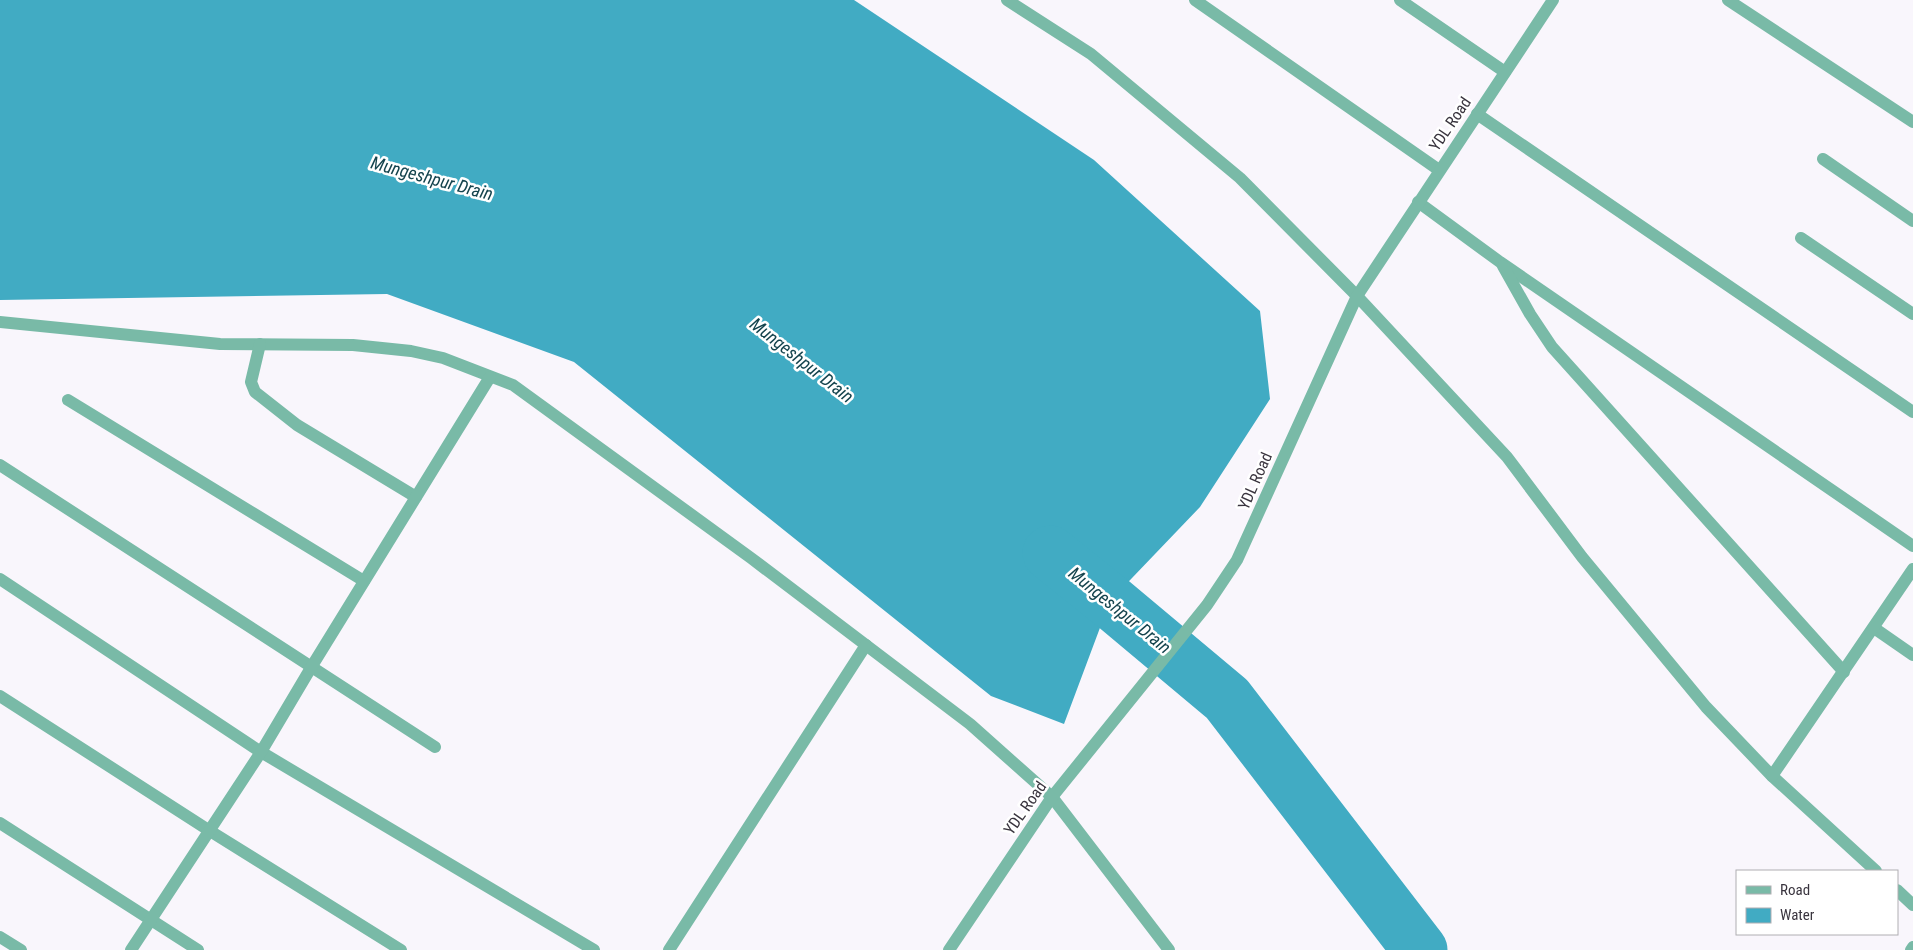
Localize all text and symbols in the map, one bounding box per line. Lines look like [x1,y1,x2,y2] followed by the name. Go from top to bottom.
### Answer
[1425,93,1475,155] street label: YDL Road
[369,152,495,204] water label: Mungeshpur Drain
[746,313,858,407] water label: Mungeshpur Drain
[1234,449,1276,513] street label: YDL Road
[1065,562,1175,658] water label: Mungeshpur Drain
[1000,778,1050,838] street label: YDL Road
[1736,870,1898,935] legend
[1780,881,1810,899] text: Road
[1780,906,1815,924] text: Water

